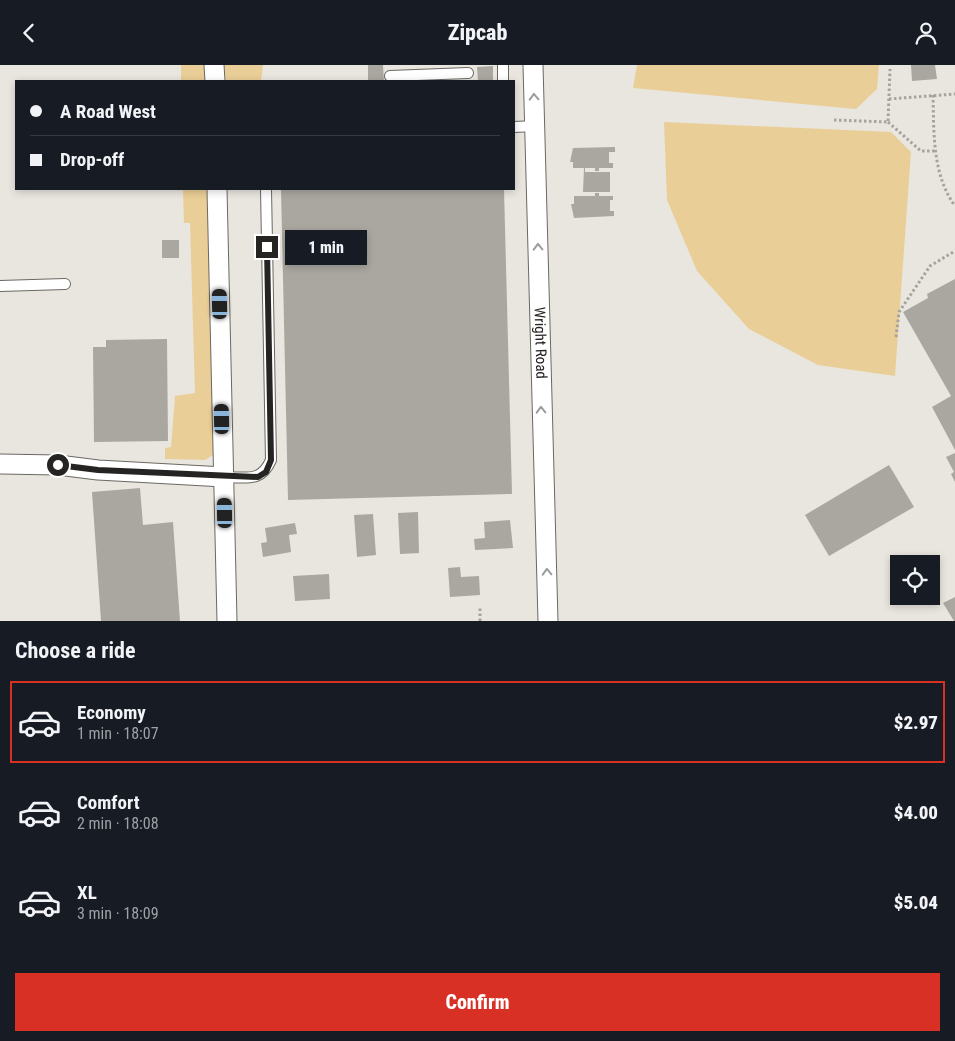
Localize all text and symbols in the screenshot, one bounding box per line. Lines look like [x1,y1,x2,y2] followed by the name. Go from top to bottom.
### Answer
[15,19,43,47] icon: back
[912,19,940,47] icon: person
[448,20,507,45] text: Zipcab
[529,92,539,100] one-way arrow
[60,100,156,123] text: A Road West
[60,148,124,171] text: Drop-off
[284,229,367,265] callout: 1 min
[256,236,278,258] route end
[308,238,344,257] text: 1 min
[532,243,543,251] one-way arrow
[212,289,227,319] car
[531,307,550,379] street label: Wright Road
[214,404,229,434] car
[536,406,547,414] one-way arrow
[47,454,69,476] route start
[217,498,232,528] car
[890,555,940,605] map controls
[890,555,940,605] button: locate
[541,568,552,576] one-way arrow
[15,638,136,663] text: Choose a ride
[17,700,62,745] icon: car
[77,701,146,724] text: Economy
[894,711,938,734] text: $2.97
[77,724,159,743] text: 1 min · 18:07
[17,790,62,835] icon: car
[77,791,140,814] text: Comfort
[894,801,938,824] text: $4.00
[77,814,159,833] text: 2 min · 18:08
[17,880,62,925] icon: car
[77,881,97,904] text: XL
[894,891,938,914] text: $5.04
[77,904,159,923] text: 3 min · 18:09
[15,973,940,1031] button: Confirm

